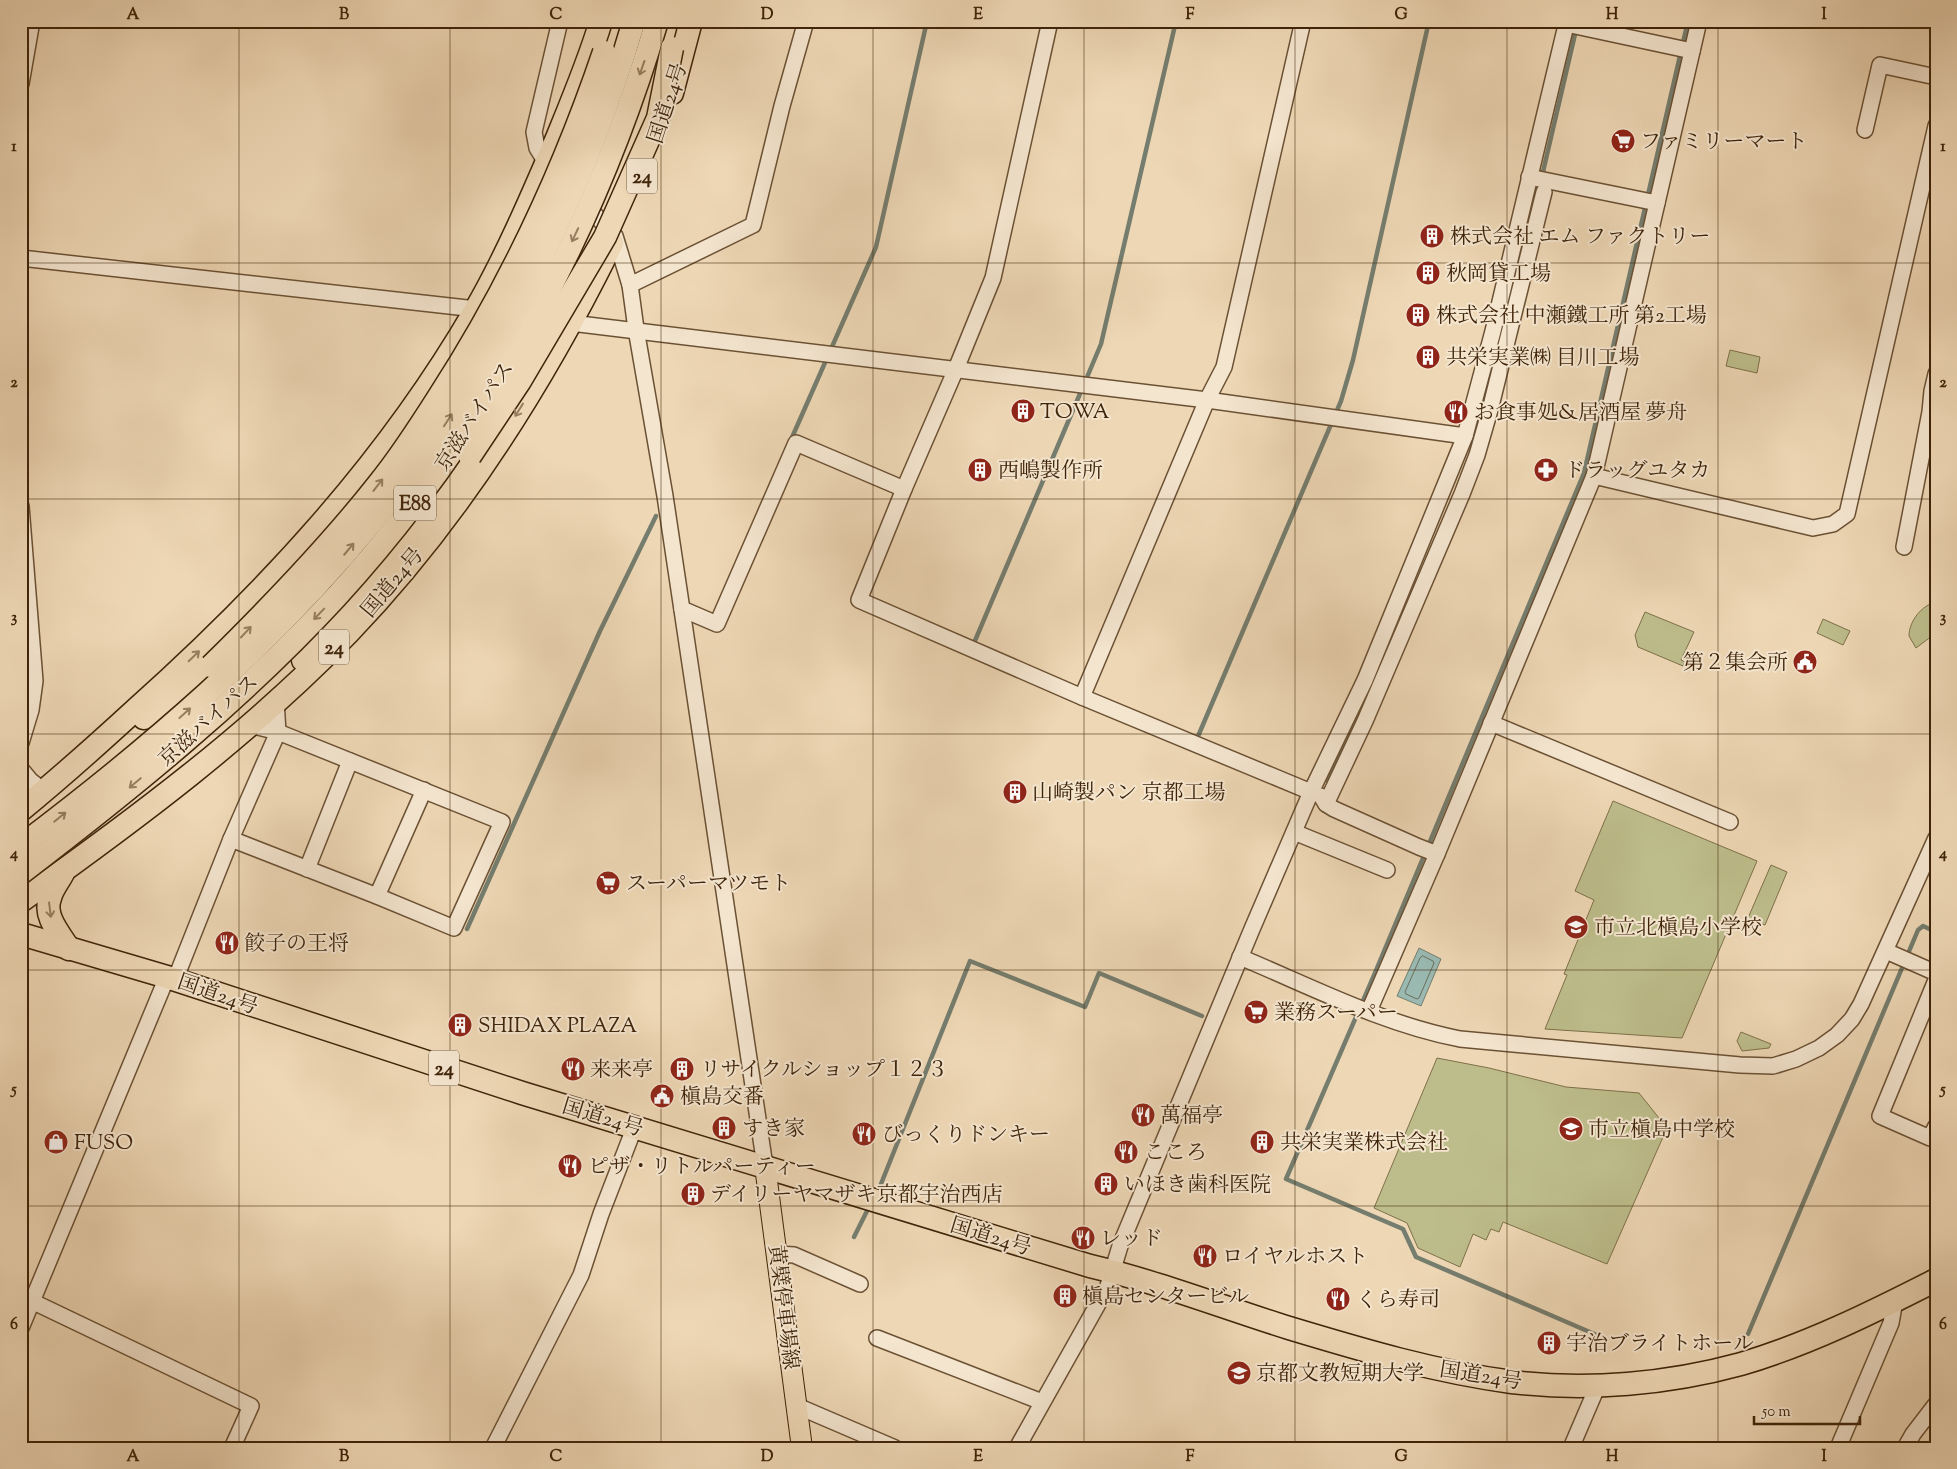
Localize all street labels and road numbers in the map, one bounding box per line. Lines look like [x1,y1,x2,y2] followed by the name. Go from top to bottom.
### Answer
[642,59,696,148] street label: 国道24号
[627,158,657,194] road number: 24
[429,356,522,478] street label: 京滋バイパス
[394,486,436,520] road number: E88
[355,542,432,625] street label: 国道24号
[319,630,349,664] road number: 24
[153,668,266,775] street label: 京滋バイパス
[173,968,262,1024] street label: 国道24号
[429,1050,459,1086] road number: 24
[558,1092,647,1145] street label: 国道24号
[946,1211,1035,1264] street label: 国道24号
[759,1243,805,1372] street label: 黄檗停車場線
[1437,1356,1524,1398] street label: 国道24号

